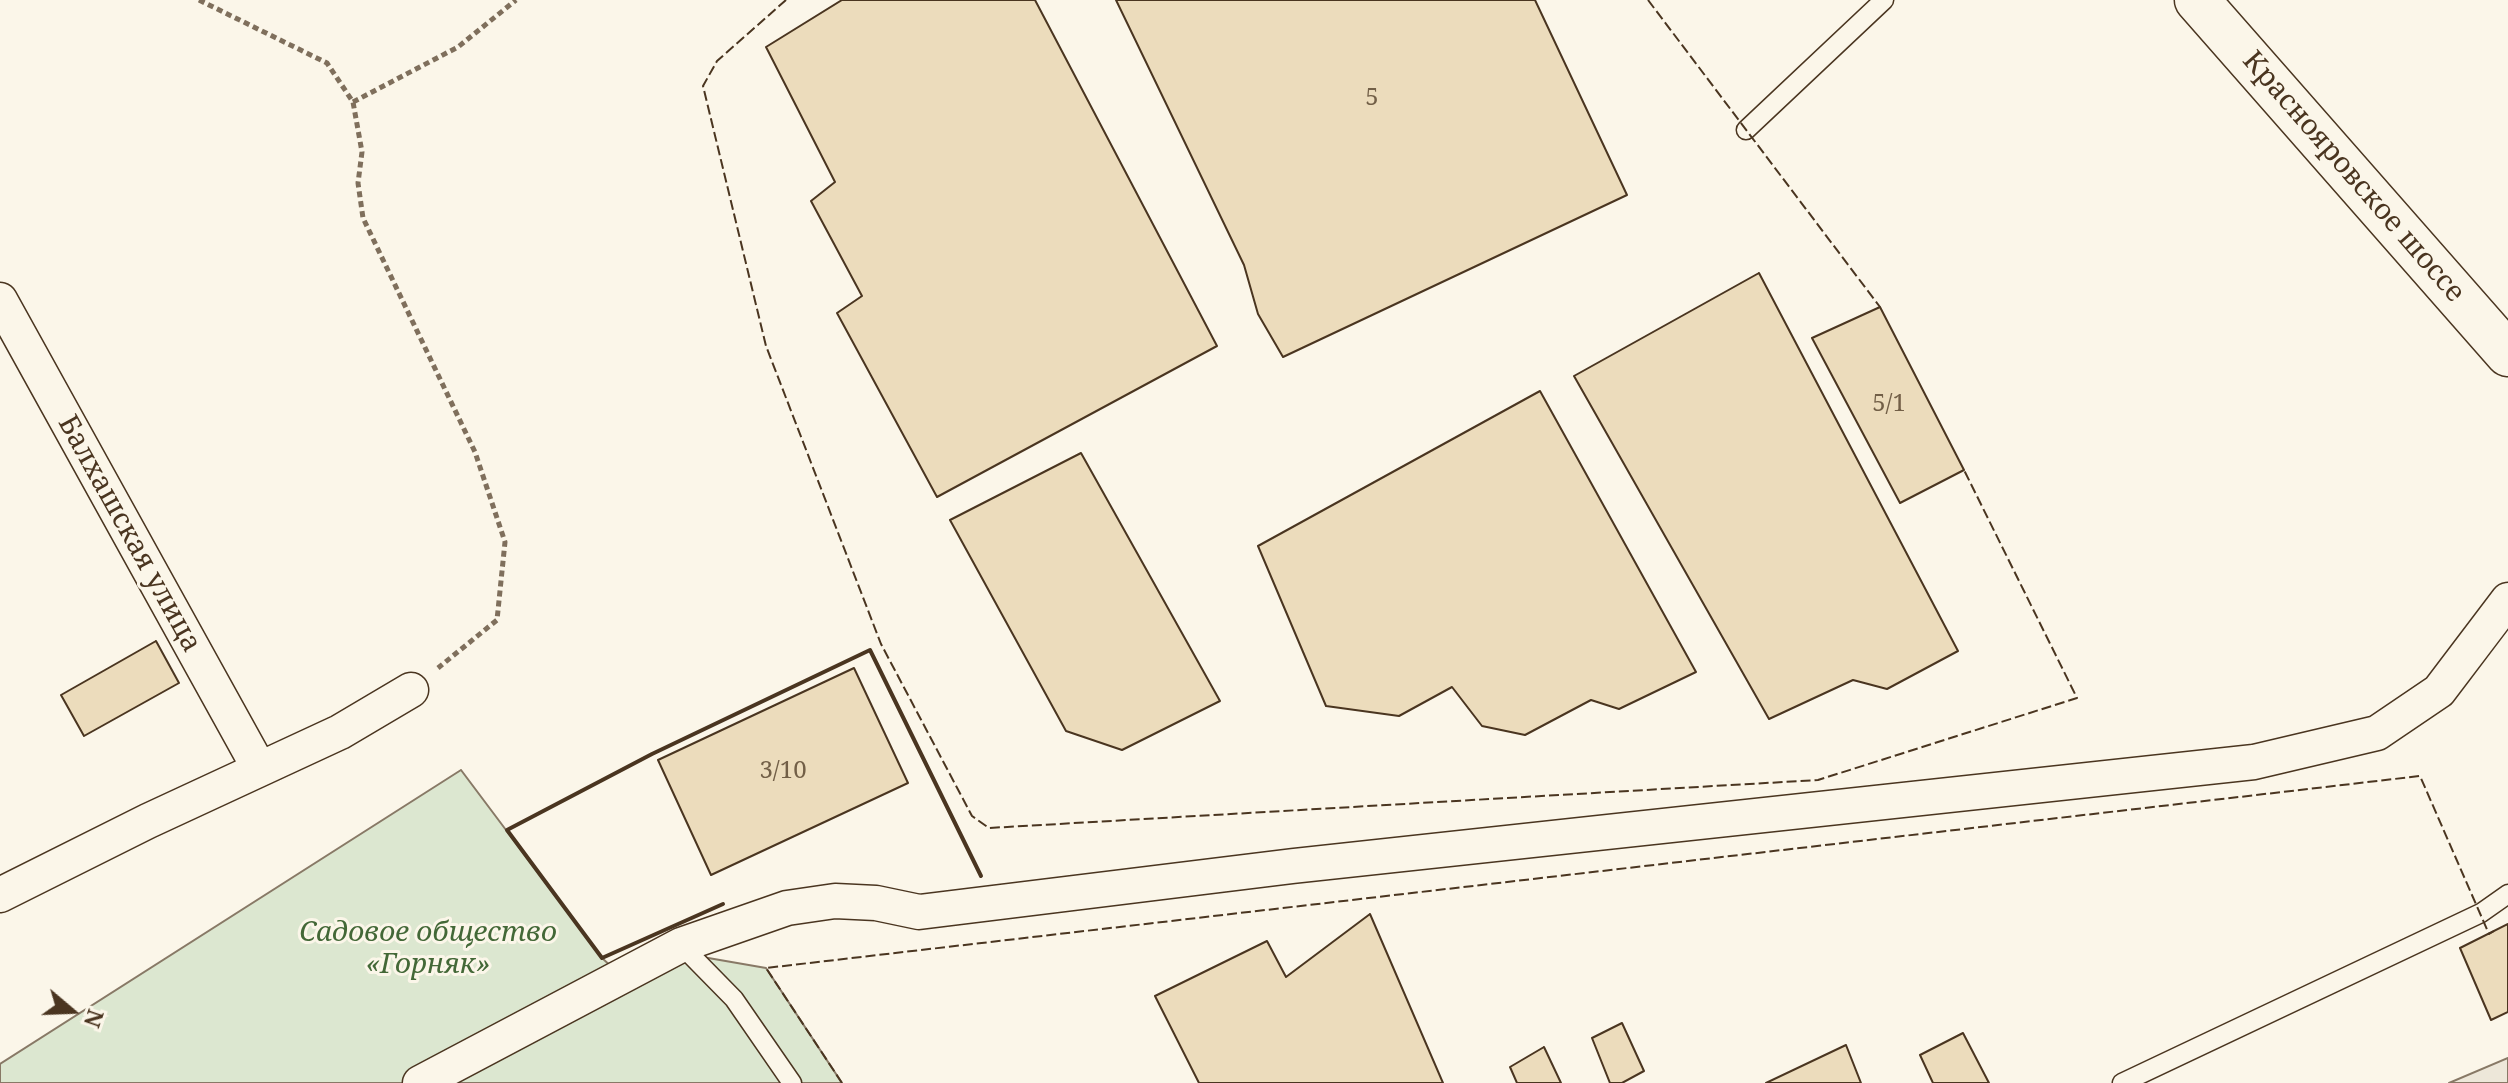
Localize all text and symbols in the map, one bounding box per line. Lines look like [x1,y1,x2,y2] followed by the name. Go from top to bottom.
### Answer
[2235,45,2471,309] street label: Краснояровское шоссе
[1365,84,1379,112] house number: 5
[1872,390,1906,418] house number: 5/1
[50,410,208,658] street label: Балхашская улица
[759,757,807,785] house number: 3/10
[299,916,557,982] park label: Садовое общество «Горняк»
[32,971,112,1051] north arrow
[78,1006,112,1032] text: N

